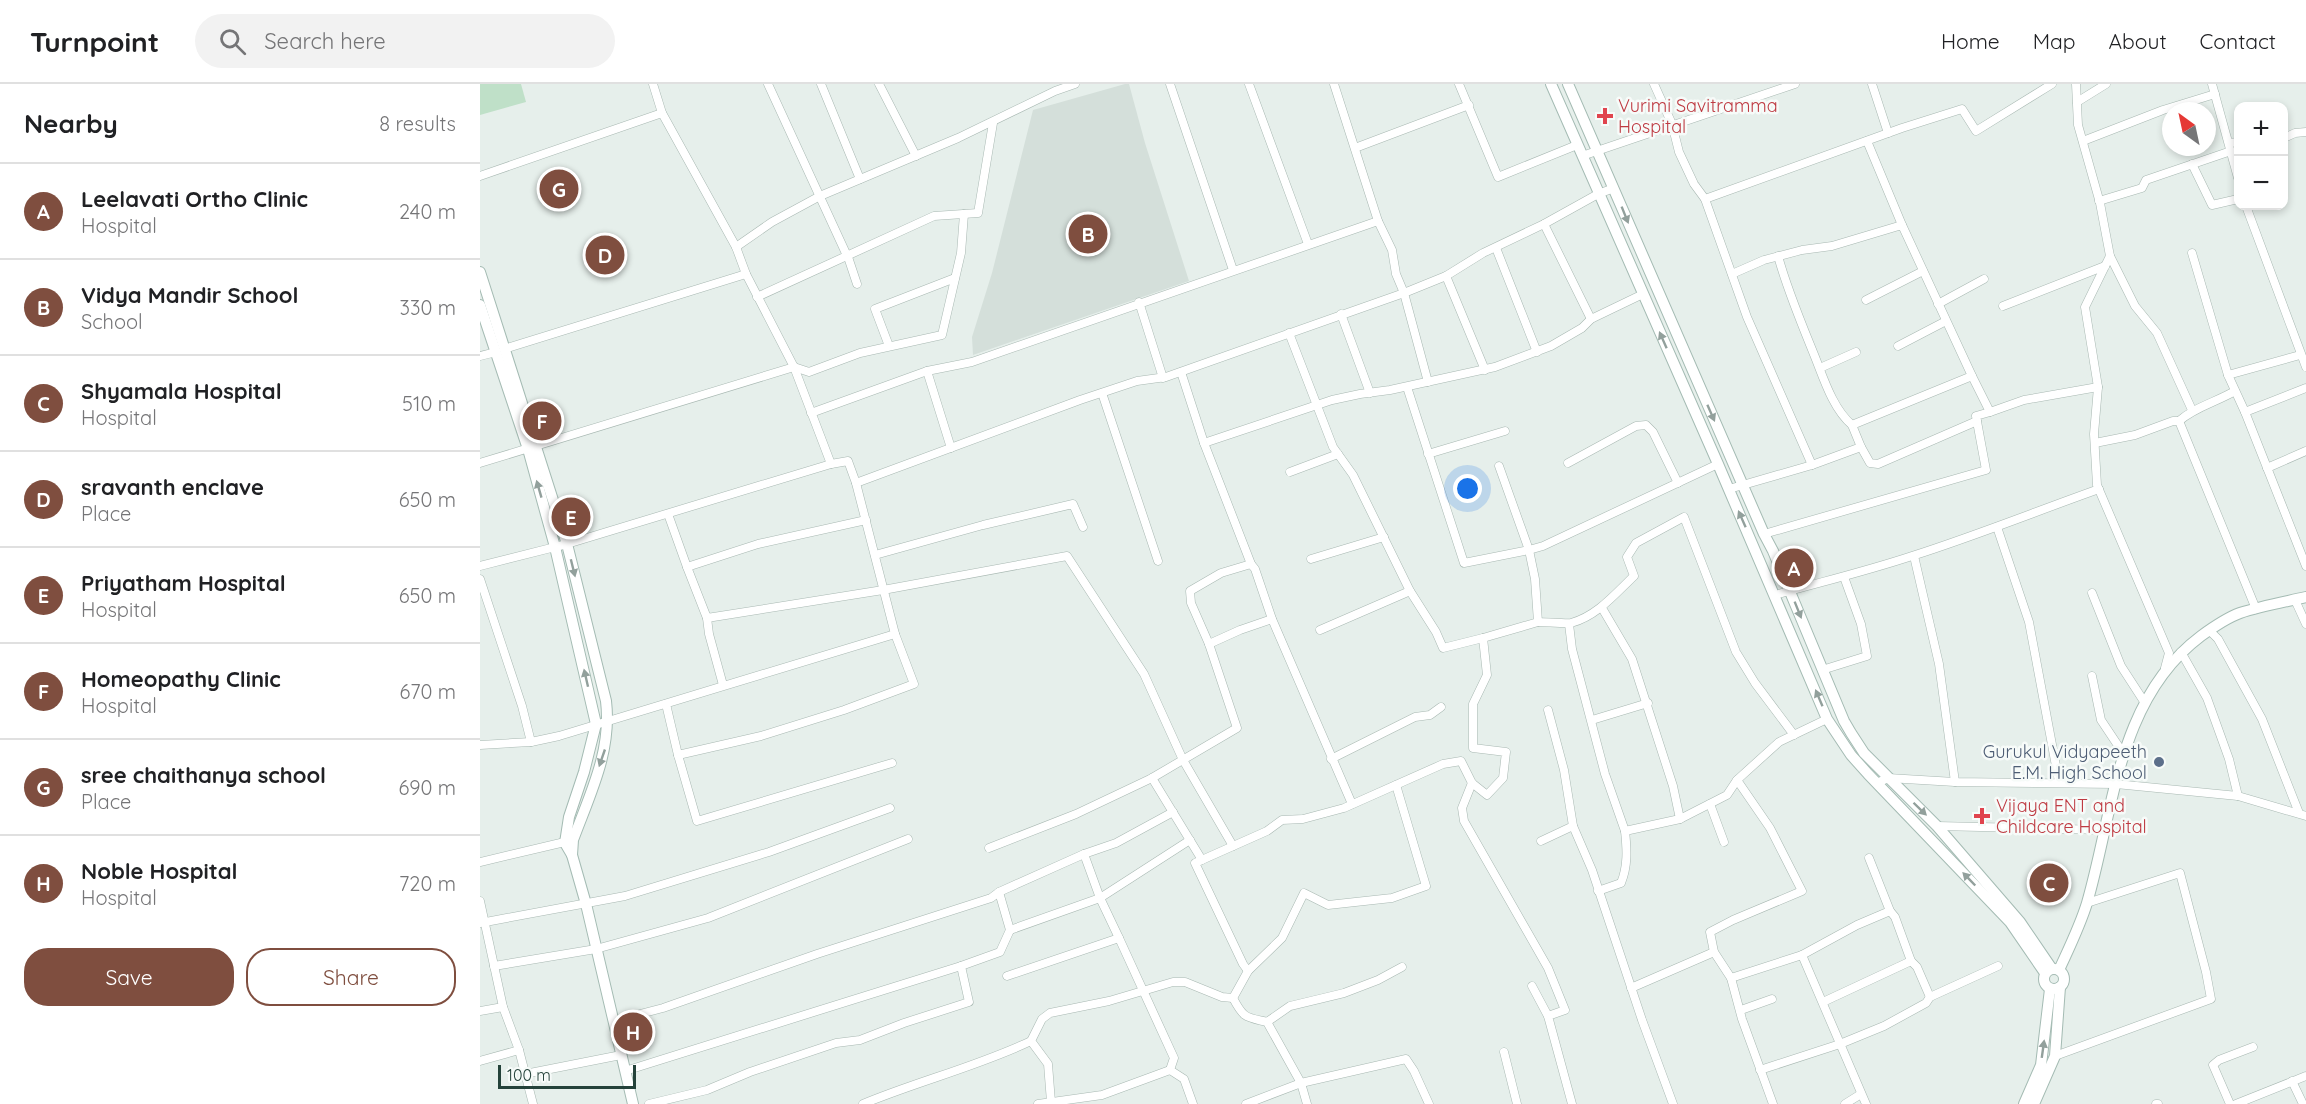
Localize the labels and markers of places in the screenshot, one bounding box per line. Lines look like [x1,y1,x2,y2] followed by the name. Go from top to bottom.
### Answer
[1618,94,1778,138] place label: Vurimi Savitramma Hospital
[1596,107,1614,125] marker: Vurimi Savitramma Hospital
[540,166,578,212] pin: G
[1068,212,1108,256] pin: B
[586,232,624,278] pin: D
[522,398,562,444] pin: F
[552,494,590,540] pin: E
[1774,546,1814,590] pin: A
[1983,740,2147,784] place label: Gurukul Vidyapeeth E.M. High School
[2152,755,2166,769] marker: Gurukul Vidyapeeth E.M. High School
[1996,794,2147,838] place label: Vijaya ENT and Childcare Hospital
[1973,807,1991,825] marker: Vijaya ENT and Childcare Hospital
[2030,860,2068,906] pin: C
[614,1010,652,1054] pin: H

